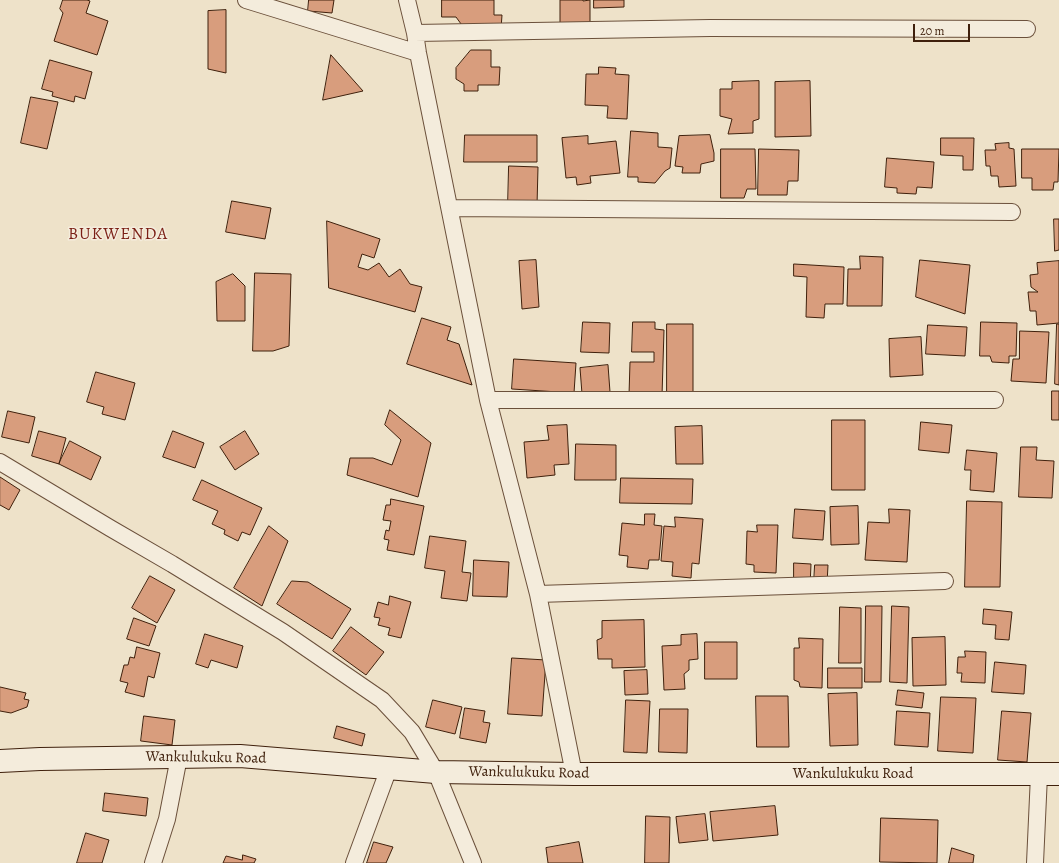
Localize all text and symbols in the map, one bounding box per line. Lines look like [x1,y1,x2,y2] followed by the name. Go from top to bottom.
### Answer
[915,16,972,42] scale bar
[920,23,944,39] text: 20 m
[68,225,168,245] district label: BUKWENDA
[146,748,266,768] street label: Wankulukuku Road
[469,763,589,783] street label: Wankulukuku Road
[793,765,913,783] street label: Wankulukuku Road

